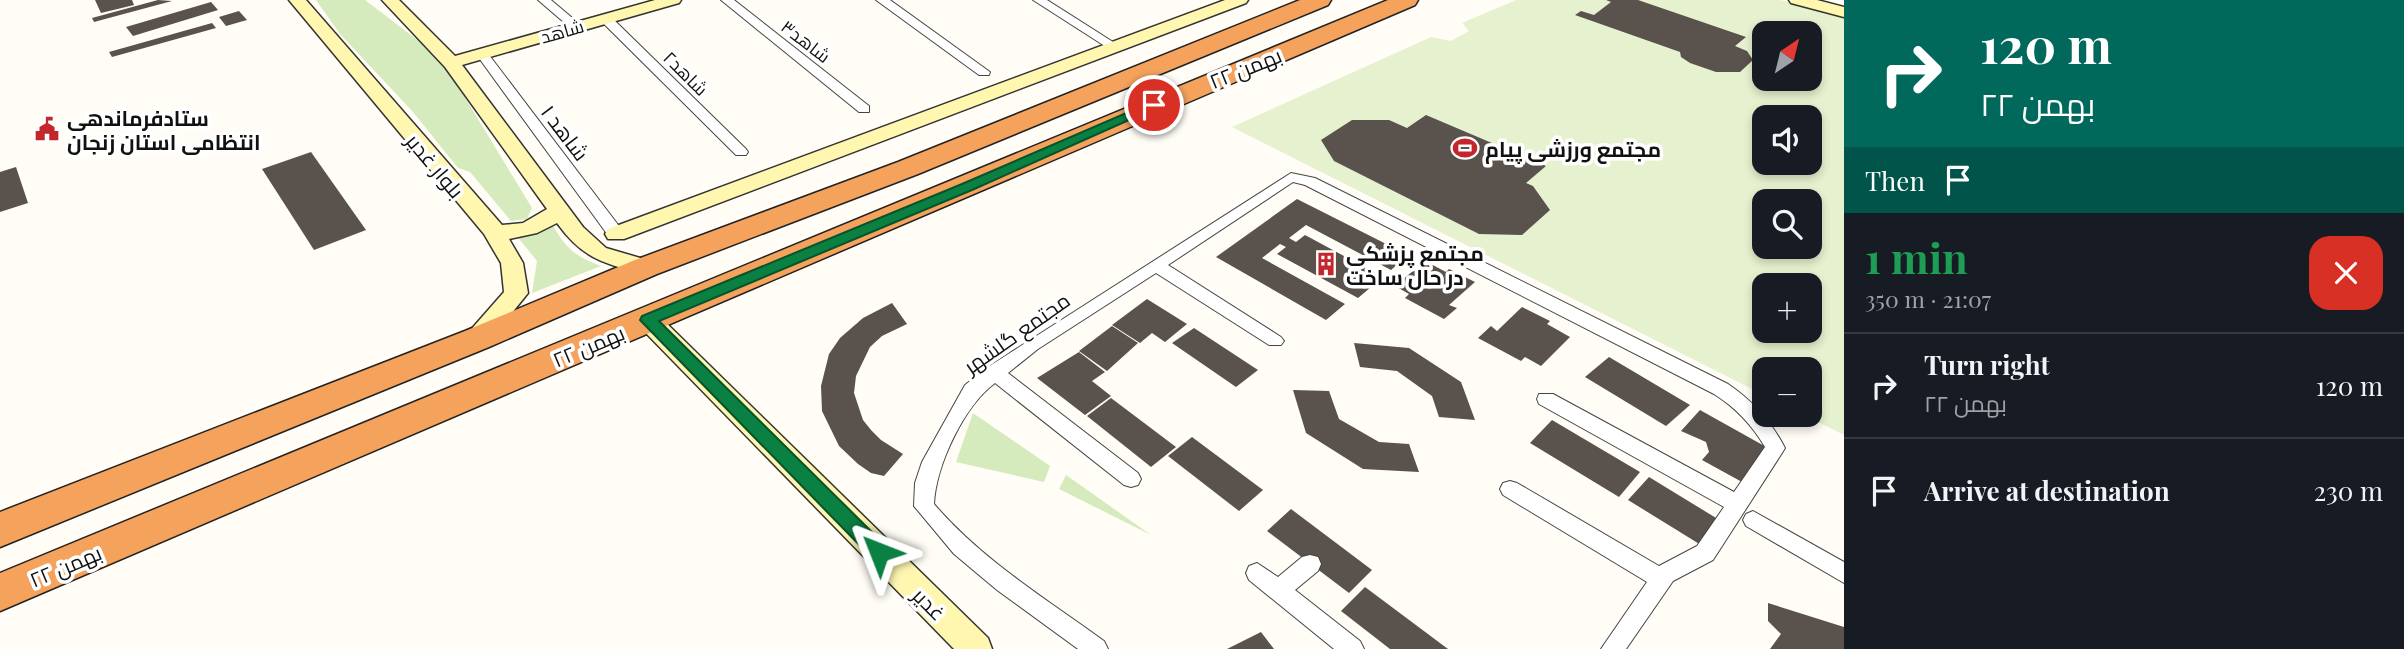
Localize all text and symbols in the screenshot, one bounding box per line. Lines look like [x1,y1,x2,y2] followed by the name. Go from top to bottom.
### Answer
[1980,11,2112,76] text: 120 m
[537,13,587,49] street label: شاهد
[776,14,836,68] street label: شاهد۳
[1752,21,1822,91] north arrow
[1752,21,1822,427] map controls
[1865,28,1956,119] icon: right
[1205,40,1286,95] street label: ۲۲ بهمن
[659,46,713,100] street label: شاهد۲
[1124,75,1184,135] pin
[1980,81,2095,124] text: ۲۲ بهمن
[1135,86,1173,124] icon: arrive
[536,98,596,166] street label: شاهد ۱
[67,103,260,155] place label: ستادفرماندهی انتظامی استان زنجان
[1752,105,1822,175] button: sound
[33,115,61,143] public building icon: ستادفرماندهی انتظامی استان زنجان
[400,126,471,203] street label: بلوار غدیر
[1451,134,1479,162] sports icon: مجتمع ورزشی پیام
[1485,134,1661,165] place label: مجتمع ورزشی پیام
[1939,161,1977,199] icon: arrive
[1865,163,1925,198] text: Then
[1752,189,1822,259] button: search
[1865,229,1968,285] text: 1 min
[2309,236,2383,310] button: close
[1346,238,1484,290] place label: مجتمع پزشکی در حال ساخت
[1312,250,1340,278] building icon: مجتمع پزشکی در حال ساخت
[1752,273,1822,343] button: +
[1865,283,1991,314] text: 350 m · 21:07
[956,285,1076,381] street label: مجتمع گلشهر
[548,317,629,374] street label: ۲۲ بهمن
[1924,347,2050,382] text: Turn right
[1752,357,1822,427] button: −
[1865,367,1903,405] icon: right
[2316,368,2383,403] text: 120 m
[1924,387,2007,418] text: ۲۲ بهمن
[1865,472,1903,510] icon: arrive
[1924,473,2170,508] text: Arrive at destination
[2314,473,2383,508] text: 230 m
[842,515,916,589] position arrow
[25,537,106,594] street label: ۲۲ بهمن
[907,580,952,625] street label: غدیر

